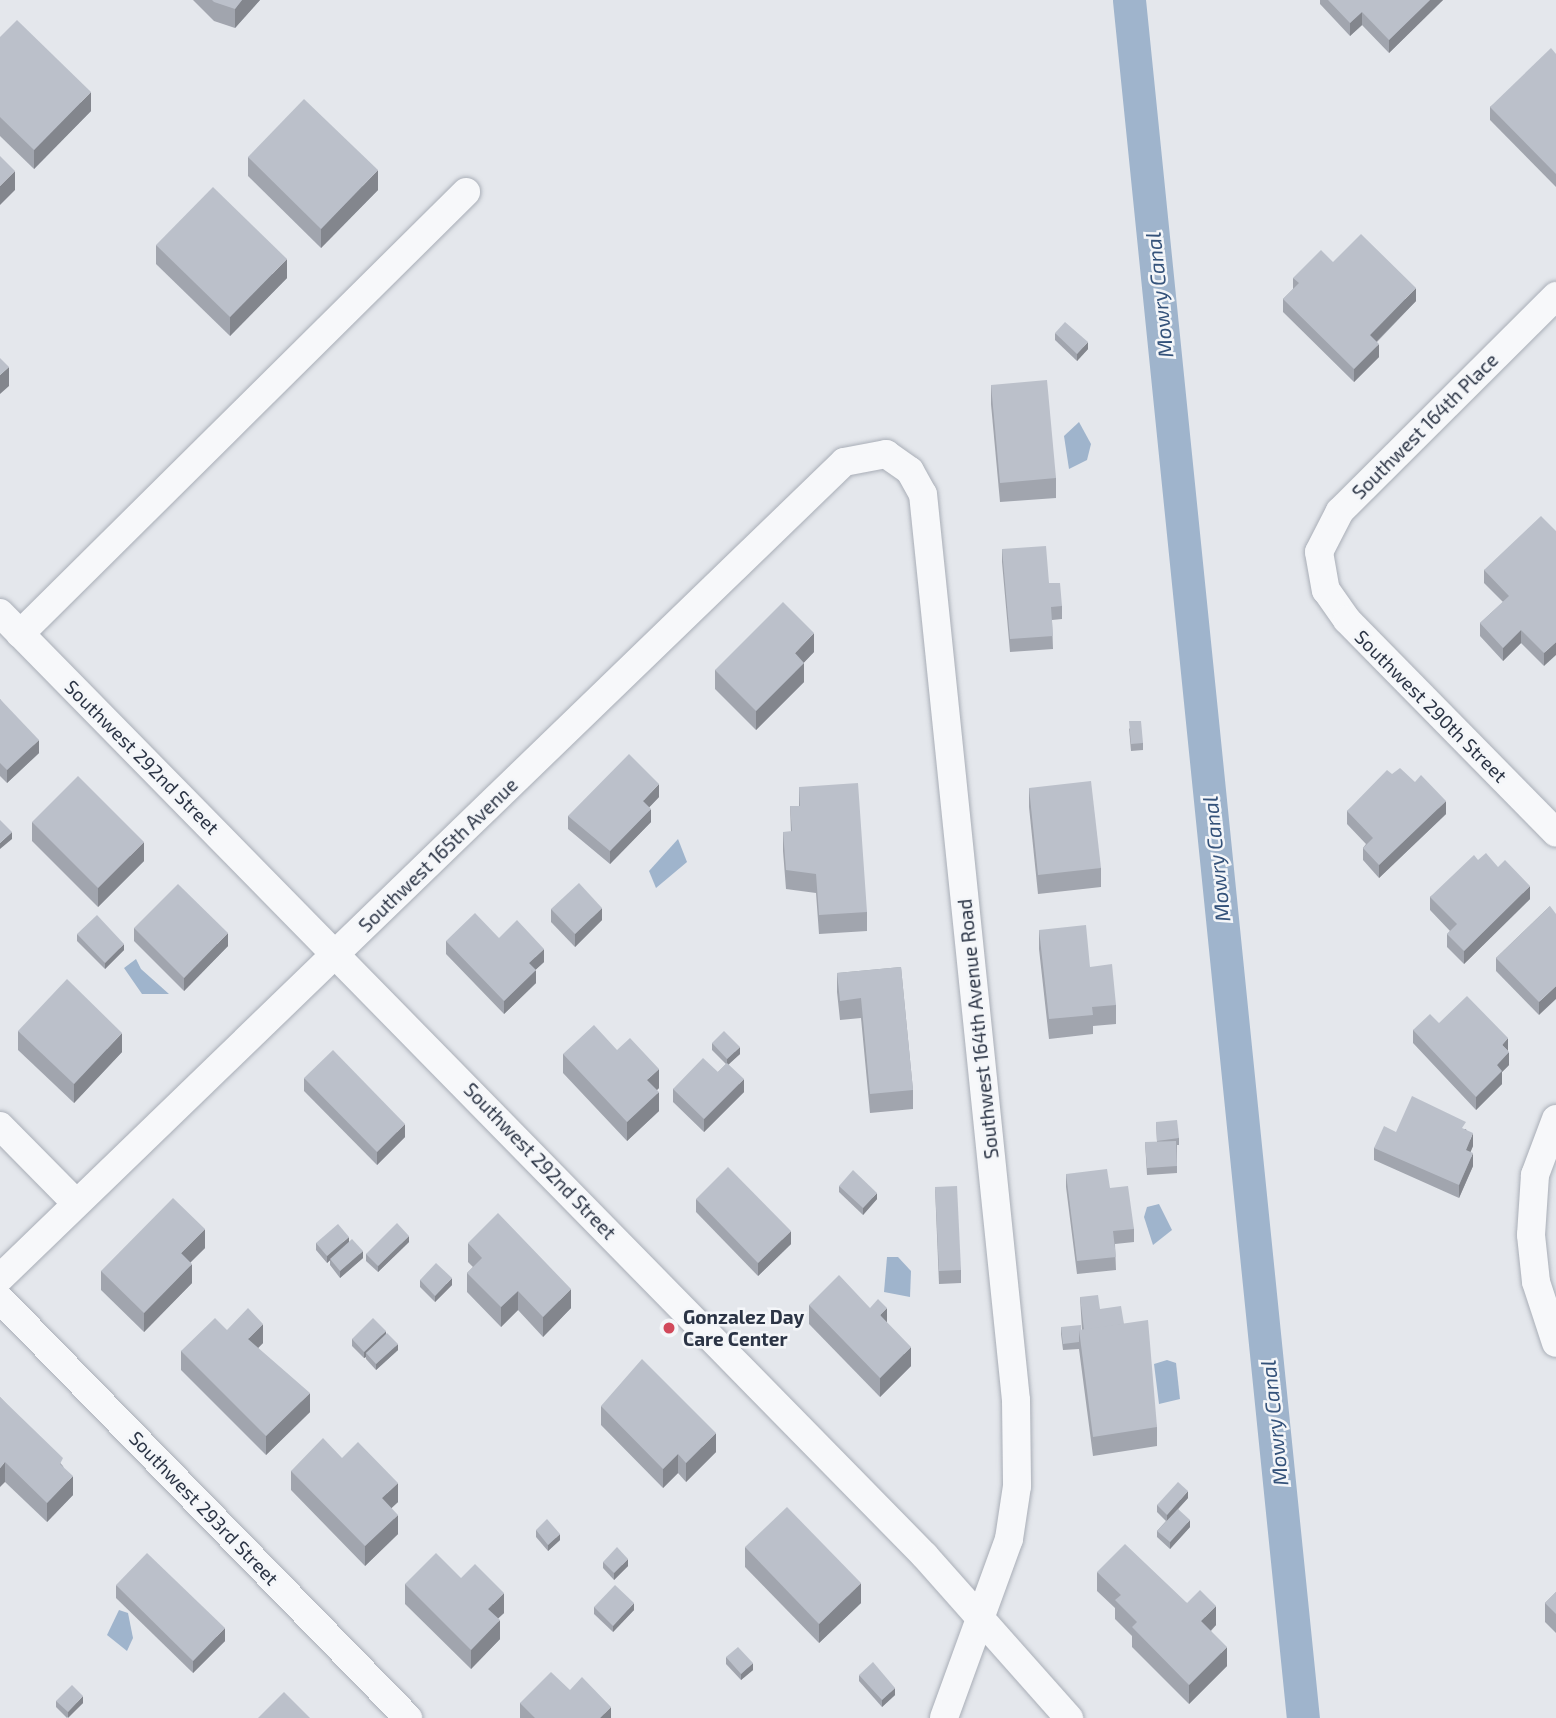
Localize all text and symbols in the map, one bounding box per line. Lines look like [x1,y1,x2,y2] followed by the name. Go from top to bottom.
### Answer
[1140,231,1178,359] water label: Mowry Canal
[1347,348,1503,504] street label: Southwest 164th Place
[1350,625,1512,787] street label: Southwest 290th Street
[60,675,224,839] street label: Southwest 292nd Street
[354,773,522,937] street label: Southwest 165th Avenue
[1197,795,1235,923] water label: Mowry Canal
[953,898,1003,1160] street label: Southwest 164th Avenue Road
[459,1078,621,1244] street label: Southwest 292nd Street
[683,1306,804,1350] place label: Gonzalez Day Care Center
[661,1320,677,1336] marker: Gonzalez Day Care Center
[1255,1359,1293,1487] water label: Mowry Canal
[125,1426,283,1590] street label: Southwest 293rd Street

